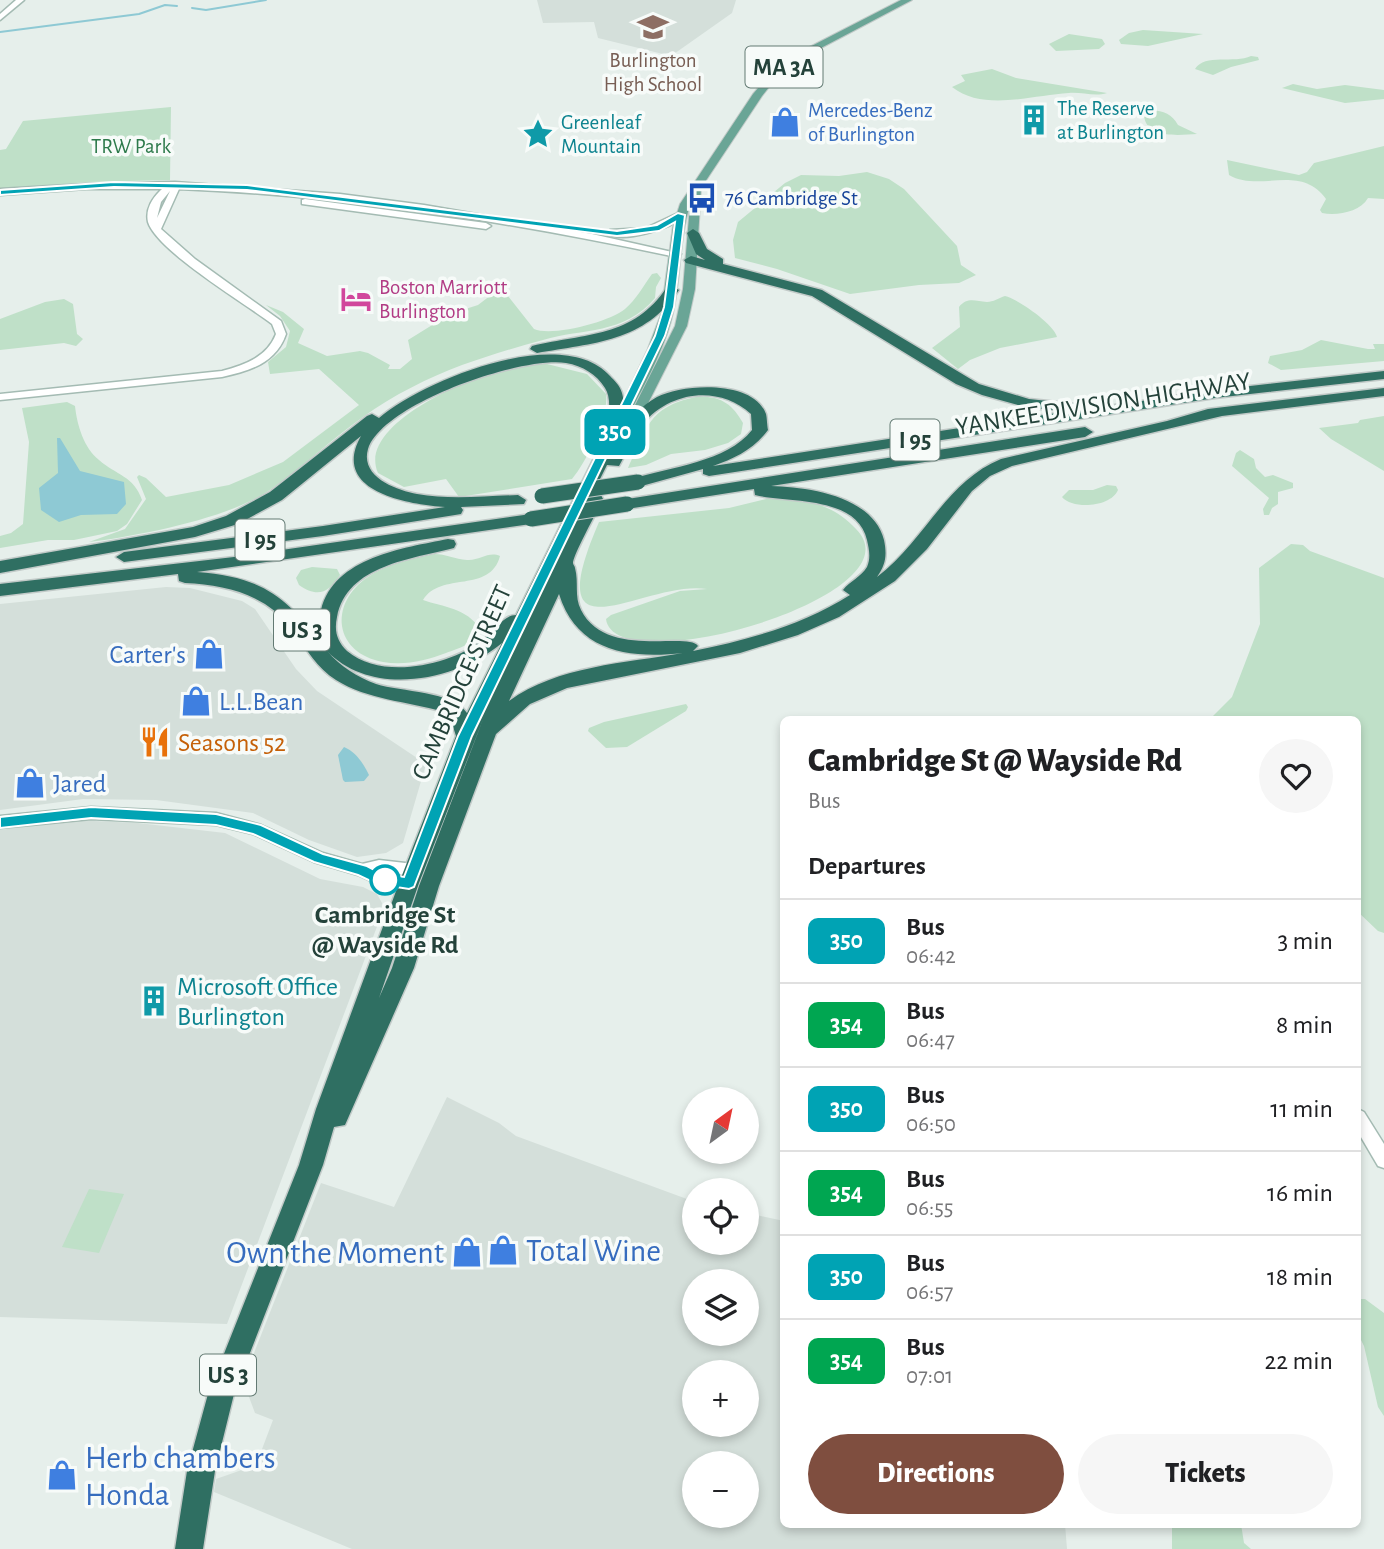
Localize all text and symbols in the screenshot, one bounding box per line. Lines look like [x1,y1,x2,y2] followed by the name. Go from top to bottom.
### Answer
[636,10,670,44] school or university icon: Burlington High School
[746,46,822,88] road number: MA 3A
[604,50,702,95] place label: Burlington High School
[1057,98,1164,143] place label: The Reserve at Burlington
[808,100,933,145] place label: Mercedes-Benz of Burlington
[1017,103,1051,137] building icon: The Reserve at Burlington
[768,105,802,139] shop icon: Mercedes-Benz of Burlington
[561,112,642,157] place label: Greenleaf Mountain
[521,117,555,151] place icon: Greenleaf Mountain
[91,136,171,157] park label: TRW Park
[685,181,719,215] bus stop icon: 76 Cambridge St
[725,188,858,209] place label: 76 Cambridge St
[379,277,507,322] place label: Boston Marriott Burlington
[339,282,373,316] hotel icon: Boston Marriott Burlington
[954,368,1253,440] street label: YANKEE DIVISION HIGHWAY
[575,409,655,455] line badge: 350
[890,419,940,460] road number: I 95
[598,420,632,444] text: 350
[236,520,284,560] road number: I 95
[407,581,517,784] street label: CAMBRIDGE STREET
[274,610,330,650] road number: US 3
[192,637,226,671] shop icon: Carter's
[110,642,186,668] place label: Carter's
[179,684,213,718] shop icon: L.L.Bean
[219,689,303,715] place label: L.L.Bean
[138,725,172,759] restaurant icon: Seasons 52
[178,730,286,756] place label: Seasons 52
[1259,739,1333,813] button: heart
[808,745,1182,778] text: Cambridge St @ Wayside Rd
[13,766,47,800] shop icon: Jared
[53,771,106,797] place label: Jared
[808,790,841,813] text: Bus
[808,853,926,879] text: Departures
[370,865,400,895] marker: Cambridge St @ Wayside Rd
[312,902,459,958] place label: Cambridge St @ Wayside Rd
[906,914,945,940] text: Bus
[1277,928,1333,954] text: 3 min
[830,929,863,953] text: 350
[906,945,956,968] text: 06:42
[177,974,338,1030] place label: Microsoft Office Burlington
[137,984,171,1018] building icon: Microsoft Office Burlington
[906,998,945,1024] text: Bus
[1276,1012,1333,1038] text: 8 min
[830,1013,863,1037] text: 354
[906,1029,955,1052] text: 06:47
[906,1082,945,1108] text: Bus
[682,1087,760,1164] north arrow
[682,1087,759,1528] map controls
[1270,1096,1333,1122] text: 11 min
[830,1097,863,1121] text: 350
[906,1113,956,1136] text: 06:50
[906,1166,945,1192] text: Bus
[682,1178,759,1255] button: locate
[1267,1180,1333,1206] text: 16 min
[830,1181,863,1205] text: 354
[906,1197,953,1220] text: 06:55
[486,1233,520,1267] shop icon: Total Wine
[450,1235,484,1269] shop icon: Own the Moment
[526,1235,661,1267] place label: Total Wine
[226,1237,444,1269] place label: Own the Moment
[906,1250,945,1276] text: Bus
[1267,1264,1333,1290] text: 18 min
[830,1265,863,1289] text: 350
[682,1269,759,1346] button: layers
[906,1281,953,1304] text: 06:57
[906,1334,945,1360] text: Bus
[1265,1348,1333,1374] text: 22 min
[830,1349,863,1373] text: 354
[200,1354,256,1395] road number: US 3
[682,1360,759,1437] button: +
[906,1365,953,1388] text: 07:01
[808,1434,1064,1514] button: Directions
[1078,1434,1333,1514] button: Tickets
[85,1442,276,1511] place label: Herb chambers Honda
[682,1451,759,1528] button: −
[45,1458,79,1492] shop icon: Herb chambers Honda

